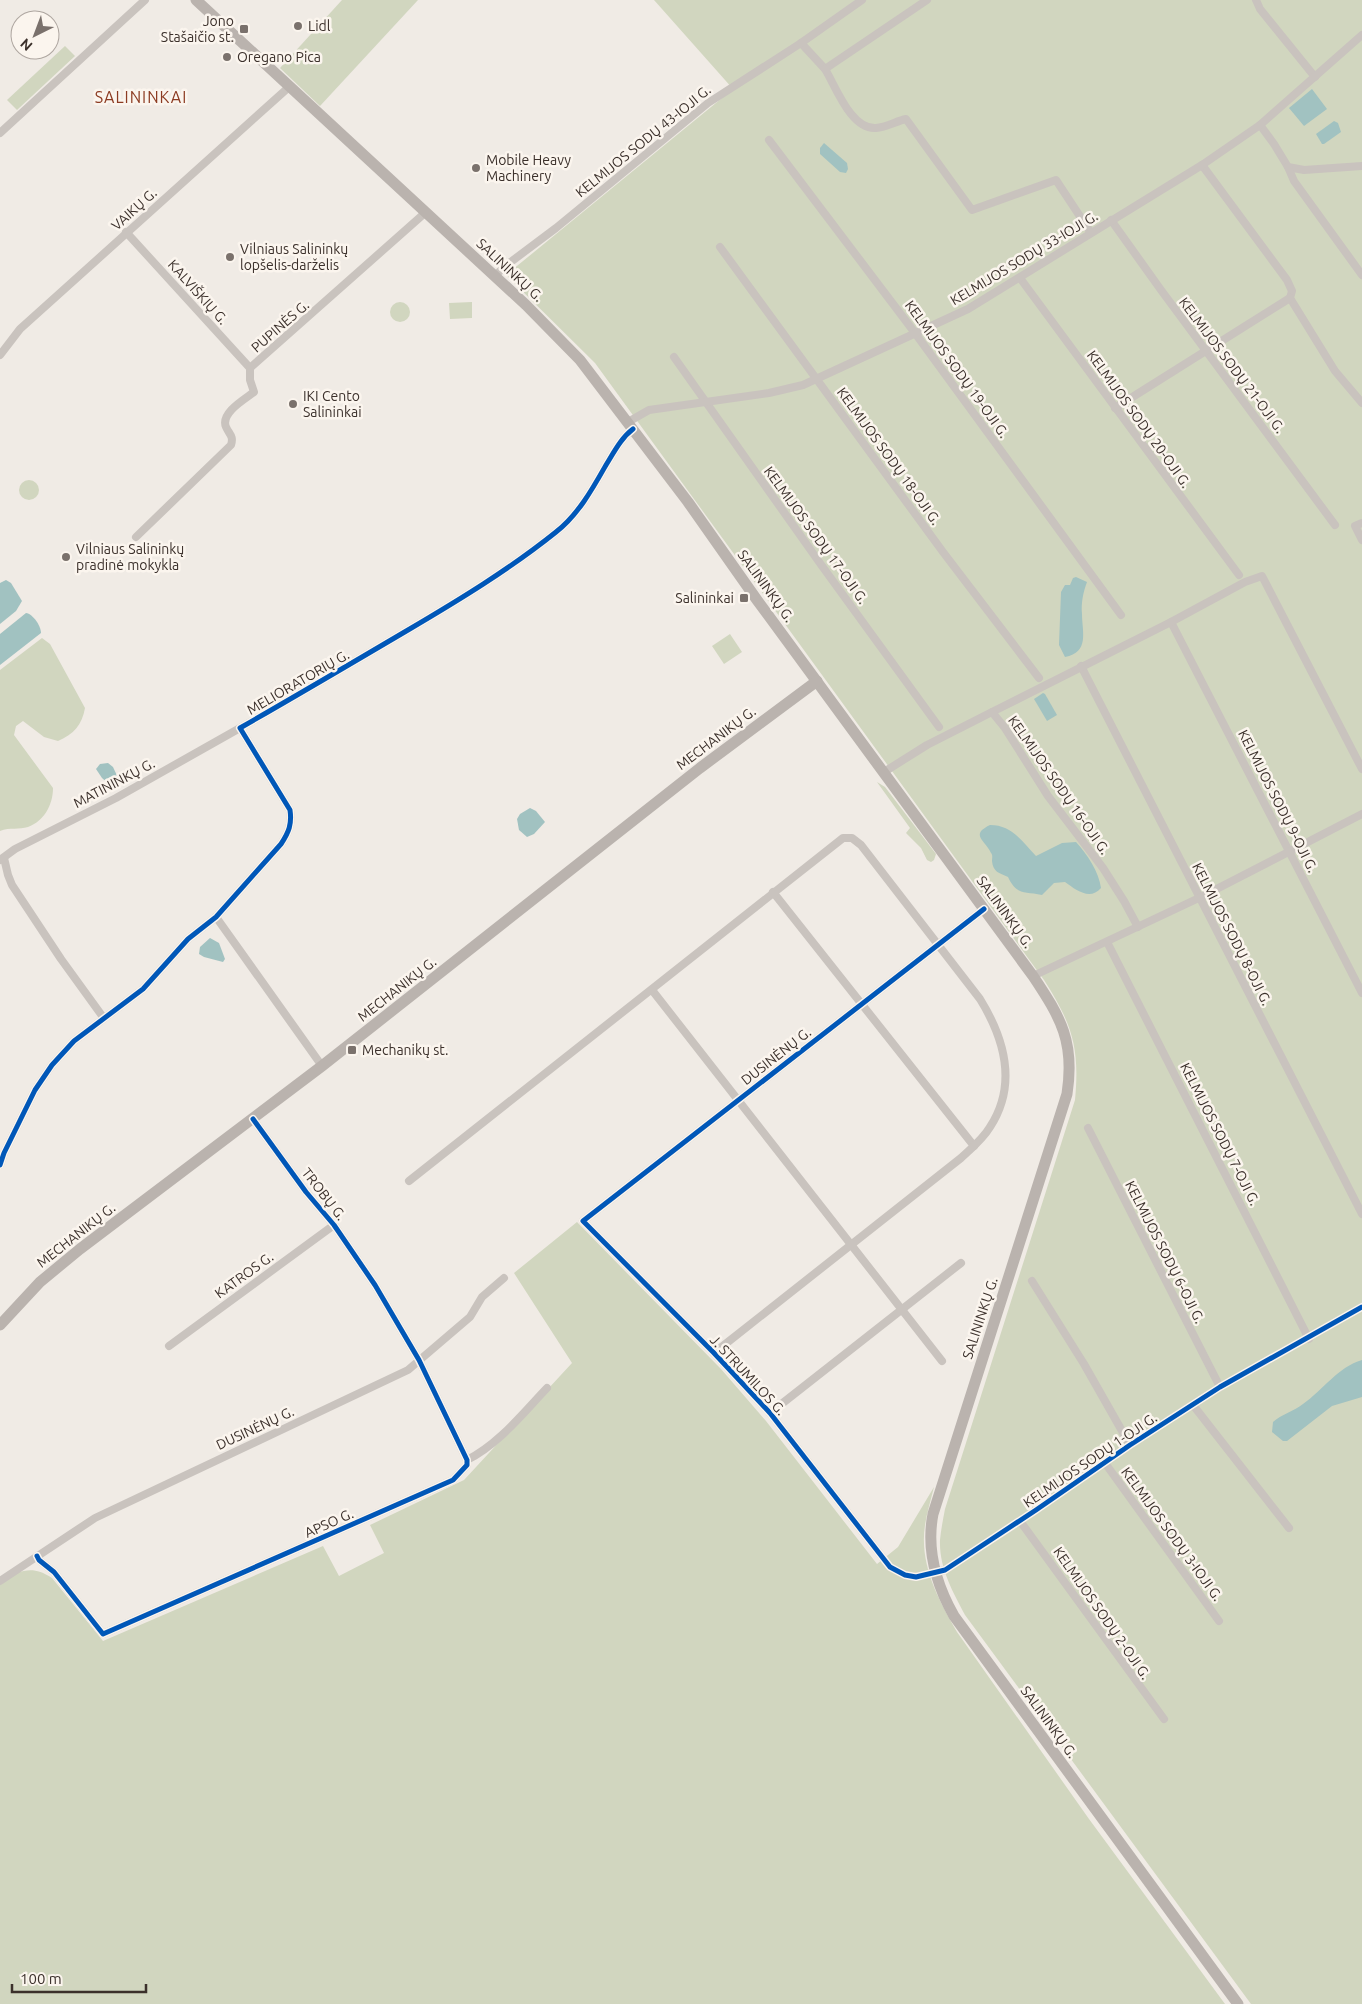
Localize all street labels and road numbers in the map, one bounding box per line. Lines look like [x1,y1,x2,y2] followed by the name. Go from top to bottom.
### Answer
[572,82,714,200] street label: KELMIJOS SODŲ 43-IOJI G.
[108,185,160,233] street label: VAIKŲ G.
[947,208,1101,308] street label: KELMIJOS SODŲ 33-IOJI G.
[473,235,547,305] street label: SALININKŲ G.
[165,256,232,328] street label: KALVIŠKIŲ G.
[1176,294,1288,436] street label: KELMIJOS SODŲ 21-OJI G.
[248,297,312,355] street label: PUPINĖS G.
[902,297,1012,441] street label: KELMIJOS SODŲ 19-OJI G.
[1084,347,1194,491] street label: KELMIJOS SODŲ 20-OJI G.
[834,384,944,528] street label: KELMIJOS SODŲ 18-OJI G.
[761,463,871,607] street label: KELMIJOS SODŲ 17-OJI G.
[735,547,797,625] street label: SALININKŲ G.
[244,646,352,718] street label: MELIORATORIŲ G.
[673,703,759,773] street label: MECHANIKŲ G.
[1005,713,1113,857] street label: KELMIJOS SODŲ 16-OJI G.
[1235,727,1321,875] street label: KELMIJOS SODŲ 9-OJI G.
[71,755,157,811] street label: MATININKŲ G.
[1189,860,1275,1008] street label: KELMIJOS SODŲ 8-OJI G.
[974,873,1036,951] street label: SALININKŲ G.
[355,953,439,1025] street label: MECHANIKŲ G.
[738,1024,814,1088] street label: DUSINĖNŲ G.
[1177,1060,1263,1208] street label: KELMIJOS SODŲ 7-OJI G.
[299,1165,349,1223] street label: TROBŲ G.
[1122,1178,1208,1326] street label: KELMIJOS SODŲ 6-OJI G.
[34,1199,118,1271] street label: MECHANIKŲ G.
[212,1248,276,1302] street label: KATROS G.
[959,1275,1001,1361] street label: SALININKŲ G.
[707,1332,789,1418] street label: J. STRUMILOS G.
[214,1403,296,1453] street label: DUSINĖNŲ G.
[1020,1409,1160,1511] street label: KELMIJOS SODŲ 1-OJI G.
[1118,1464,1226,1604] street label: KELMIJOS SODŲ 3-IOJI G.
[302,1505,356,1541] street label: APSO G.
[1050,1544,1154,1682] street label: KELMIJOS SODŲ 2-OJI G.
[1018,1683,1080,1761] street label: SALININKŲ G.

